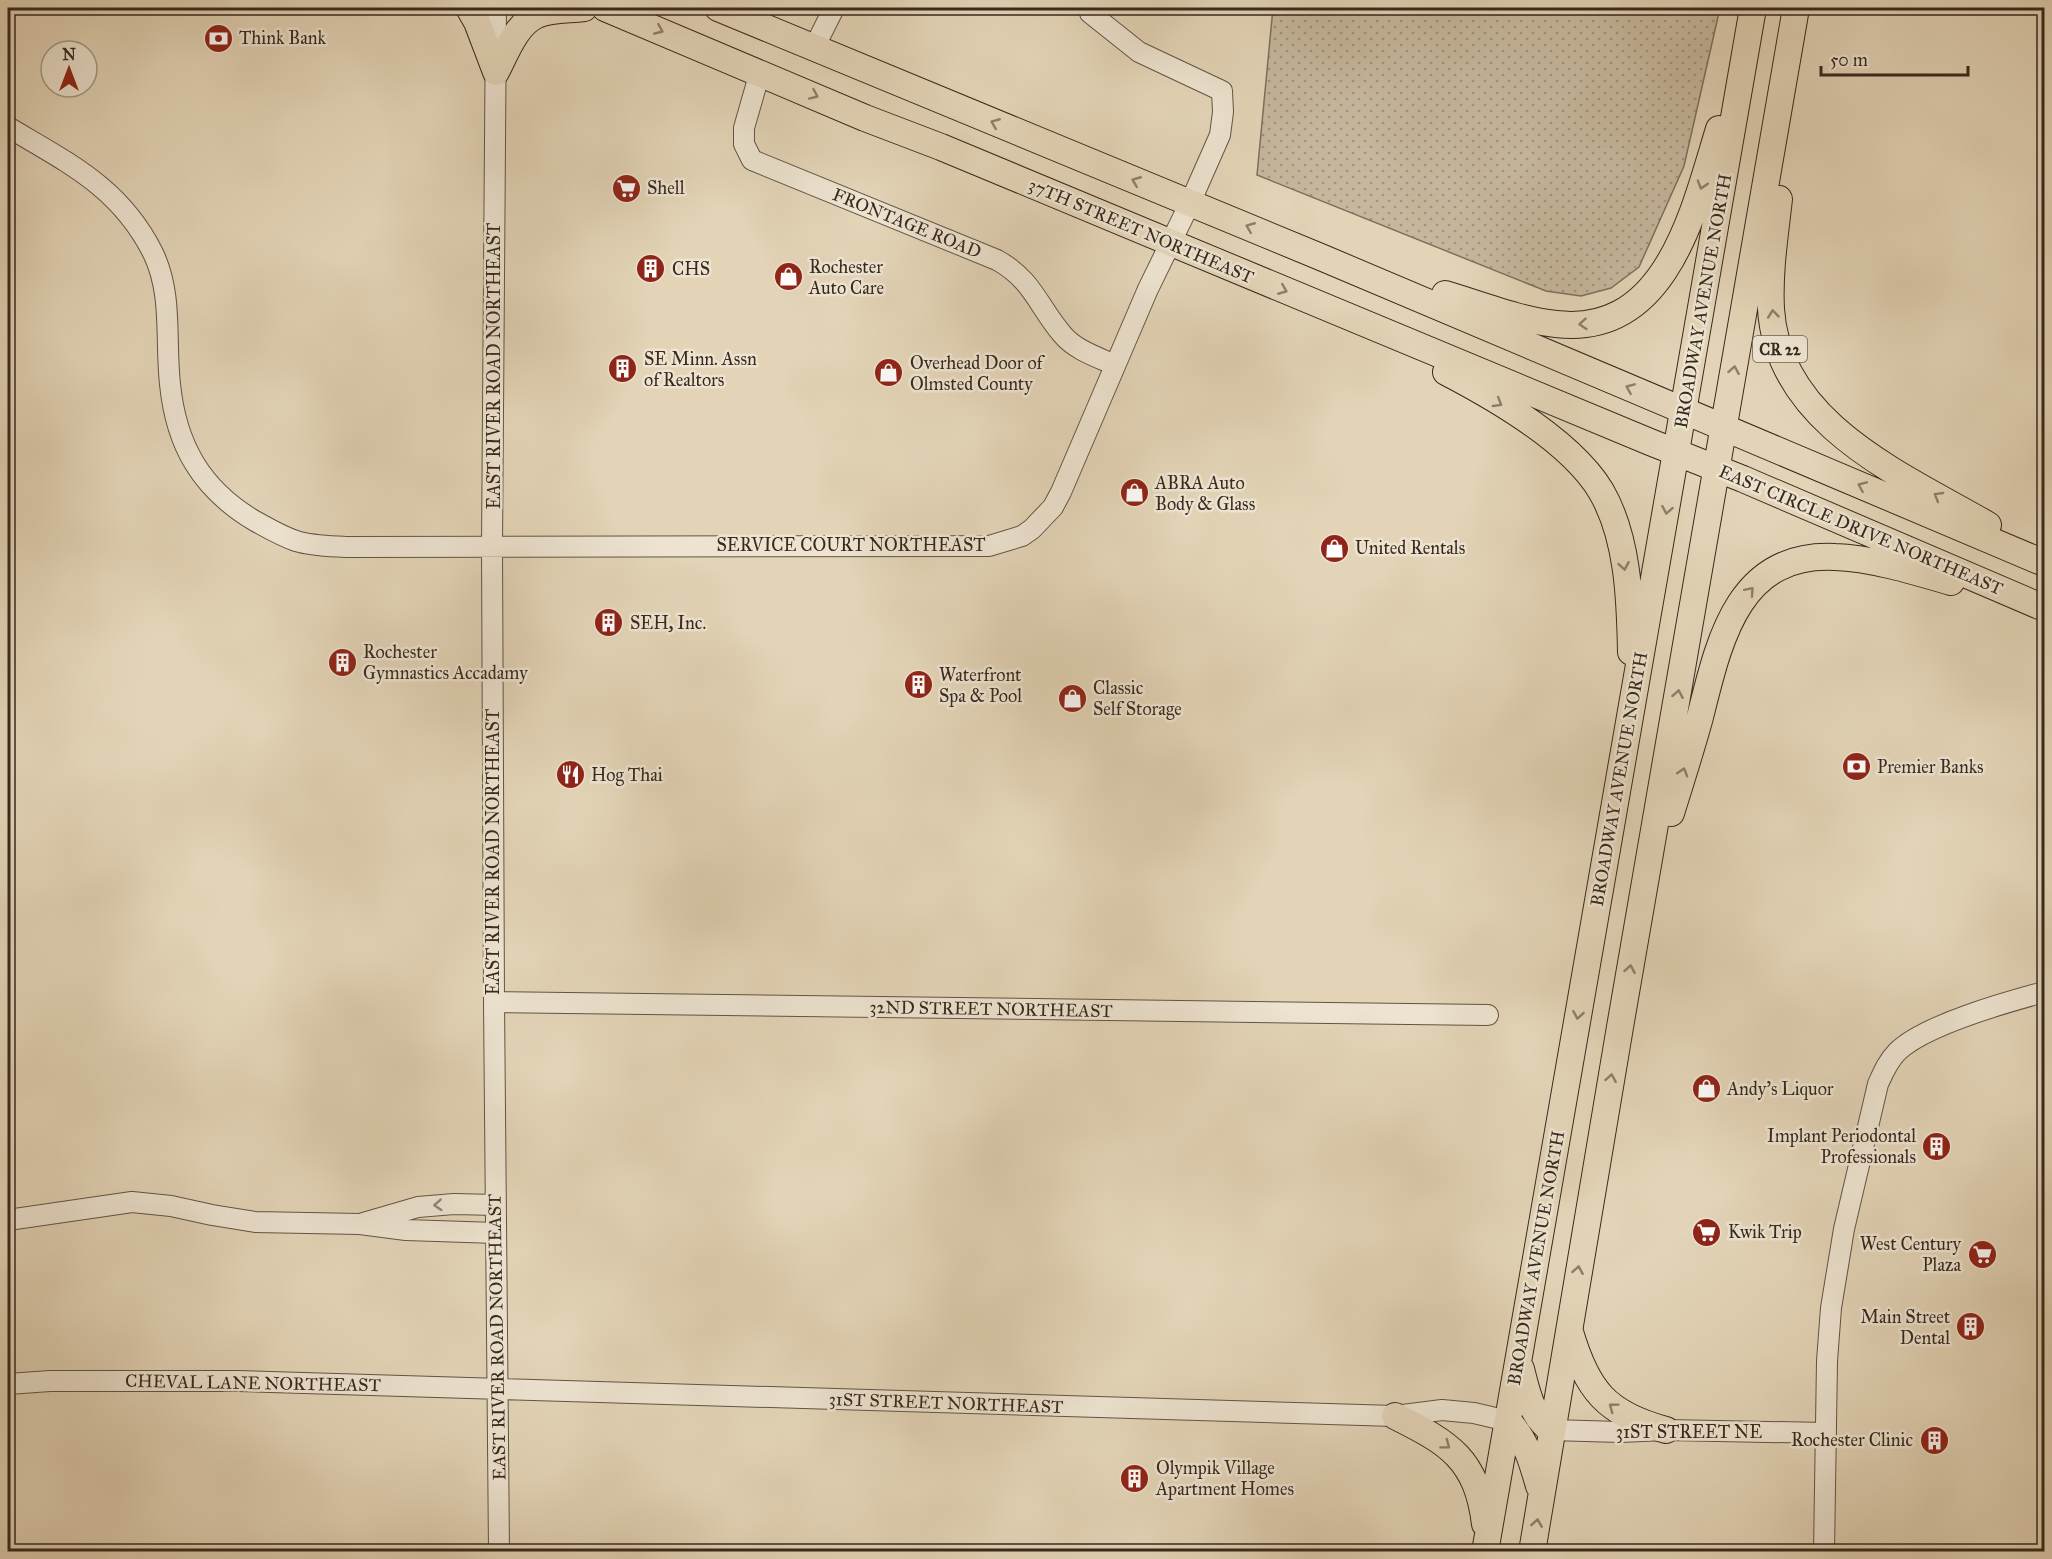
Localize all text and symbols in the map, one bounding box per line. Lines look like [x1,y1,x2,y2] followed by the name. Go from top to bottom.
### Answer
[202,22,234,54] bank icon: Think Bank
[653,23,664,35] one-way arrow
[239,27,327,49] place label: Think Bank
[39,39,99,99] north arrow
[1821,39,1968,77] scale bar
[62,45,76,64] text: N
[1830,49,1868,71] text: 50 m
[808,88,819,100] one-way arrow
[990,118,1001,130] one-way arrow
[610,172,642,204] supermarket icon: Shell
[1670,172,1736,430] street label: BROADWAY AVENUE NORTH
[1025,173,1257,289] street label: 37TH STREET NORTHEAST
[1132,176,1143,188] one-way arrow
[647,177,685,199] place label: Shell
[1697,179,1709,190] one-way arrow
[829,183,985,263] street label: FRONTAGE ROAD
[1245,222,1256,234] one-way arrow
[483,223,505,509] street label: EAST RIVER ROAD NORTHEAST
[635,253,667,285] building icon: CHS
[808,256,884,299] place label: Rochester Auto Care
[672,258,710,280] place label: CHS
[772,261,804,293] shop icon: Rochester Auto Care
[1276,283,1287,295] one-way arrow
[1767,309,1779,318] one-way arrow
[1579,317,1588,330] one-way arrow
[1753,336,1807,362] road number: CR 22
[644,348,757,391] place label: SE Minn. Assn of Realtors
[910,352,1046,395] place label: Overhead Door of Olmsted County
[607,353,639,385] building icon: SE Minn. Assn of Realtors
[873,357,905,389] shop icon: Overhead Door of Olmsted County
[1727,365,1740,375] one-way arrow
[1625,383,1636,395] one-way arrow
[1492,395,1502,407] one-way arrow
[1716,460,2006,600] street label: EAST CIRCLE DRIVE NORTHEAST
[1154,472,1255,515] place label: ABRA Auto Body & Glass
[1118,477,1150,509] shop icon: ABRA Auto Body & Glass
[1857,481,1868,493] one-way arrow
[1934,492,1944,503] one-way arrow
[1661,505,1674,515] one-way arrow
[1318,532,1350,564] shop icon: United Rentals
[716,534,986,556] street label: SERVICE COURT NORTHEAST
[1355,537,1465,559] place label: United Rentals
[1617,560,1630,570] one-way arrow
[1743,587,1754,598] one-way arrow
[593,607,625,639] building icon: SEH, Inc.
[630,612,706,634] place label: SEH, Inc.
[363,641,528,684] place label: Rochester Gymnastics Accadamy
[326,646,358,678] building icon: Rochester Gymnastics Accadamy
[1586,650,1652,908] street label: BROADWAY AVENUE NORTH
[939,664,1022,707] place label: Waterfront Spa & Pool
[902,669,934,701] building icon: Waterfront Spa & Pool
[1093,677,1182,721] place label: Classic Self Storage
[1056,682,1088,714] shop icon: Classic Self Storage
[1671,689,1684,699] one-way arrow
[482,709,504,995] street label: EAST RIVER ROAD NORTHEAST
[1840,751,1872,783] bank icon: Premier Banks
[1877,756,1984,778] place label: Premier Banks
[554,759,586,791] restaurant icon: Hog Thai
[591,764,663,787] place label: Hog Thai
[1676,767,1688,778] one-way arrow
[1623,964,1635,974] one-way arrow
[869,996,1113,1022] street label: 32ND STREET NORTHEAST
[1572,1009,1585,1019] one-way arrow
[1604,1073,1617,1083] one-way arrow
[1690,1073,1722,1105] shop icon: Andy's Liquor
[1726,1078,1834,1101] place label: Andy's Liquor
[1767,1125,1916,1168] place label: Implant Periodontal Professionals
[1503,1129,1569,1387] street label: BROADWAY AVENUE NORTH
[1921,1130,1953,1162] building icon: Implant Periodontal Professionals
[484,1194,510,1480] street label: EAST RIVER ROAD NORTHEAST
[433,1198,442,1211] one-way arrow
[1691,1216,1723,1248] supermarket icon: Kwik Trip
[1728,1221,1802,1243] place label: Kwik Trip
[1860,1233,1962,1276] place label: West Century Plaza
[1966,1238,1998,1270] supermarket icon: West Century Plaza
[1572,1266,1584,1275] one-way arrow
[1861,1306,1951,1349] place label: Main Street Dental
[1955,1311,1987,1343] building icon: Main Street Dental
[125,1370,381,1396] street label: CHEVAL LANE NORTHEAST
[828,1388,1064,1418] street label: 31ST STREET NORTHEAST
[1608,1403,1619,1414] one-way arrow
[1616,1421,1762,1443] street label: 31ST STREET NE
[1918,1424,1950,1456] building icon: Rochester Clinic
[1791,1429,1913,1451] place label: Rochester Clinic
[1439,1437,1450,1448] one-way arrow
[1155,1457,1294,1500] place label: Olympik Village Apartment Homes
[1119,1462,1151,1494] building icon: Olympik Village Apartment Homes
[1530,1519,1542,1528] one-way arrow

